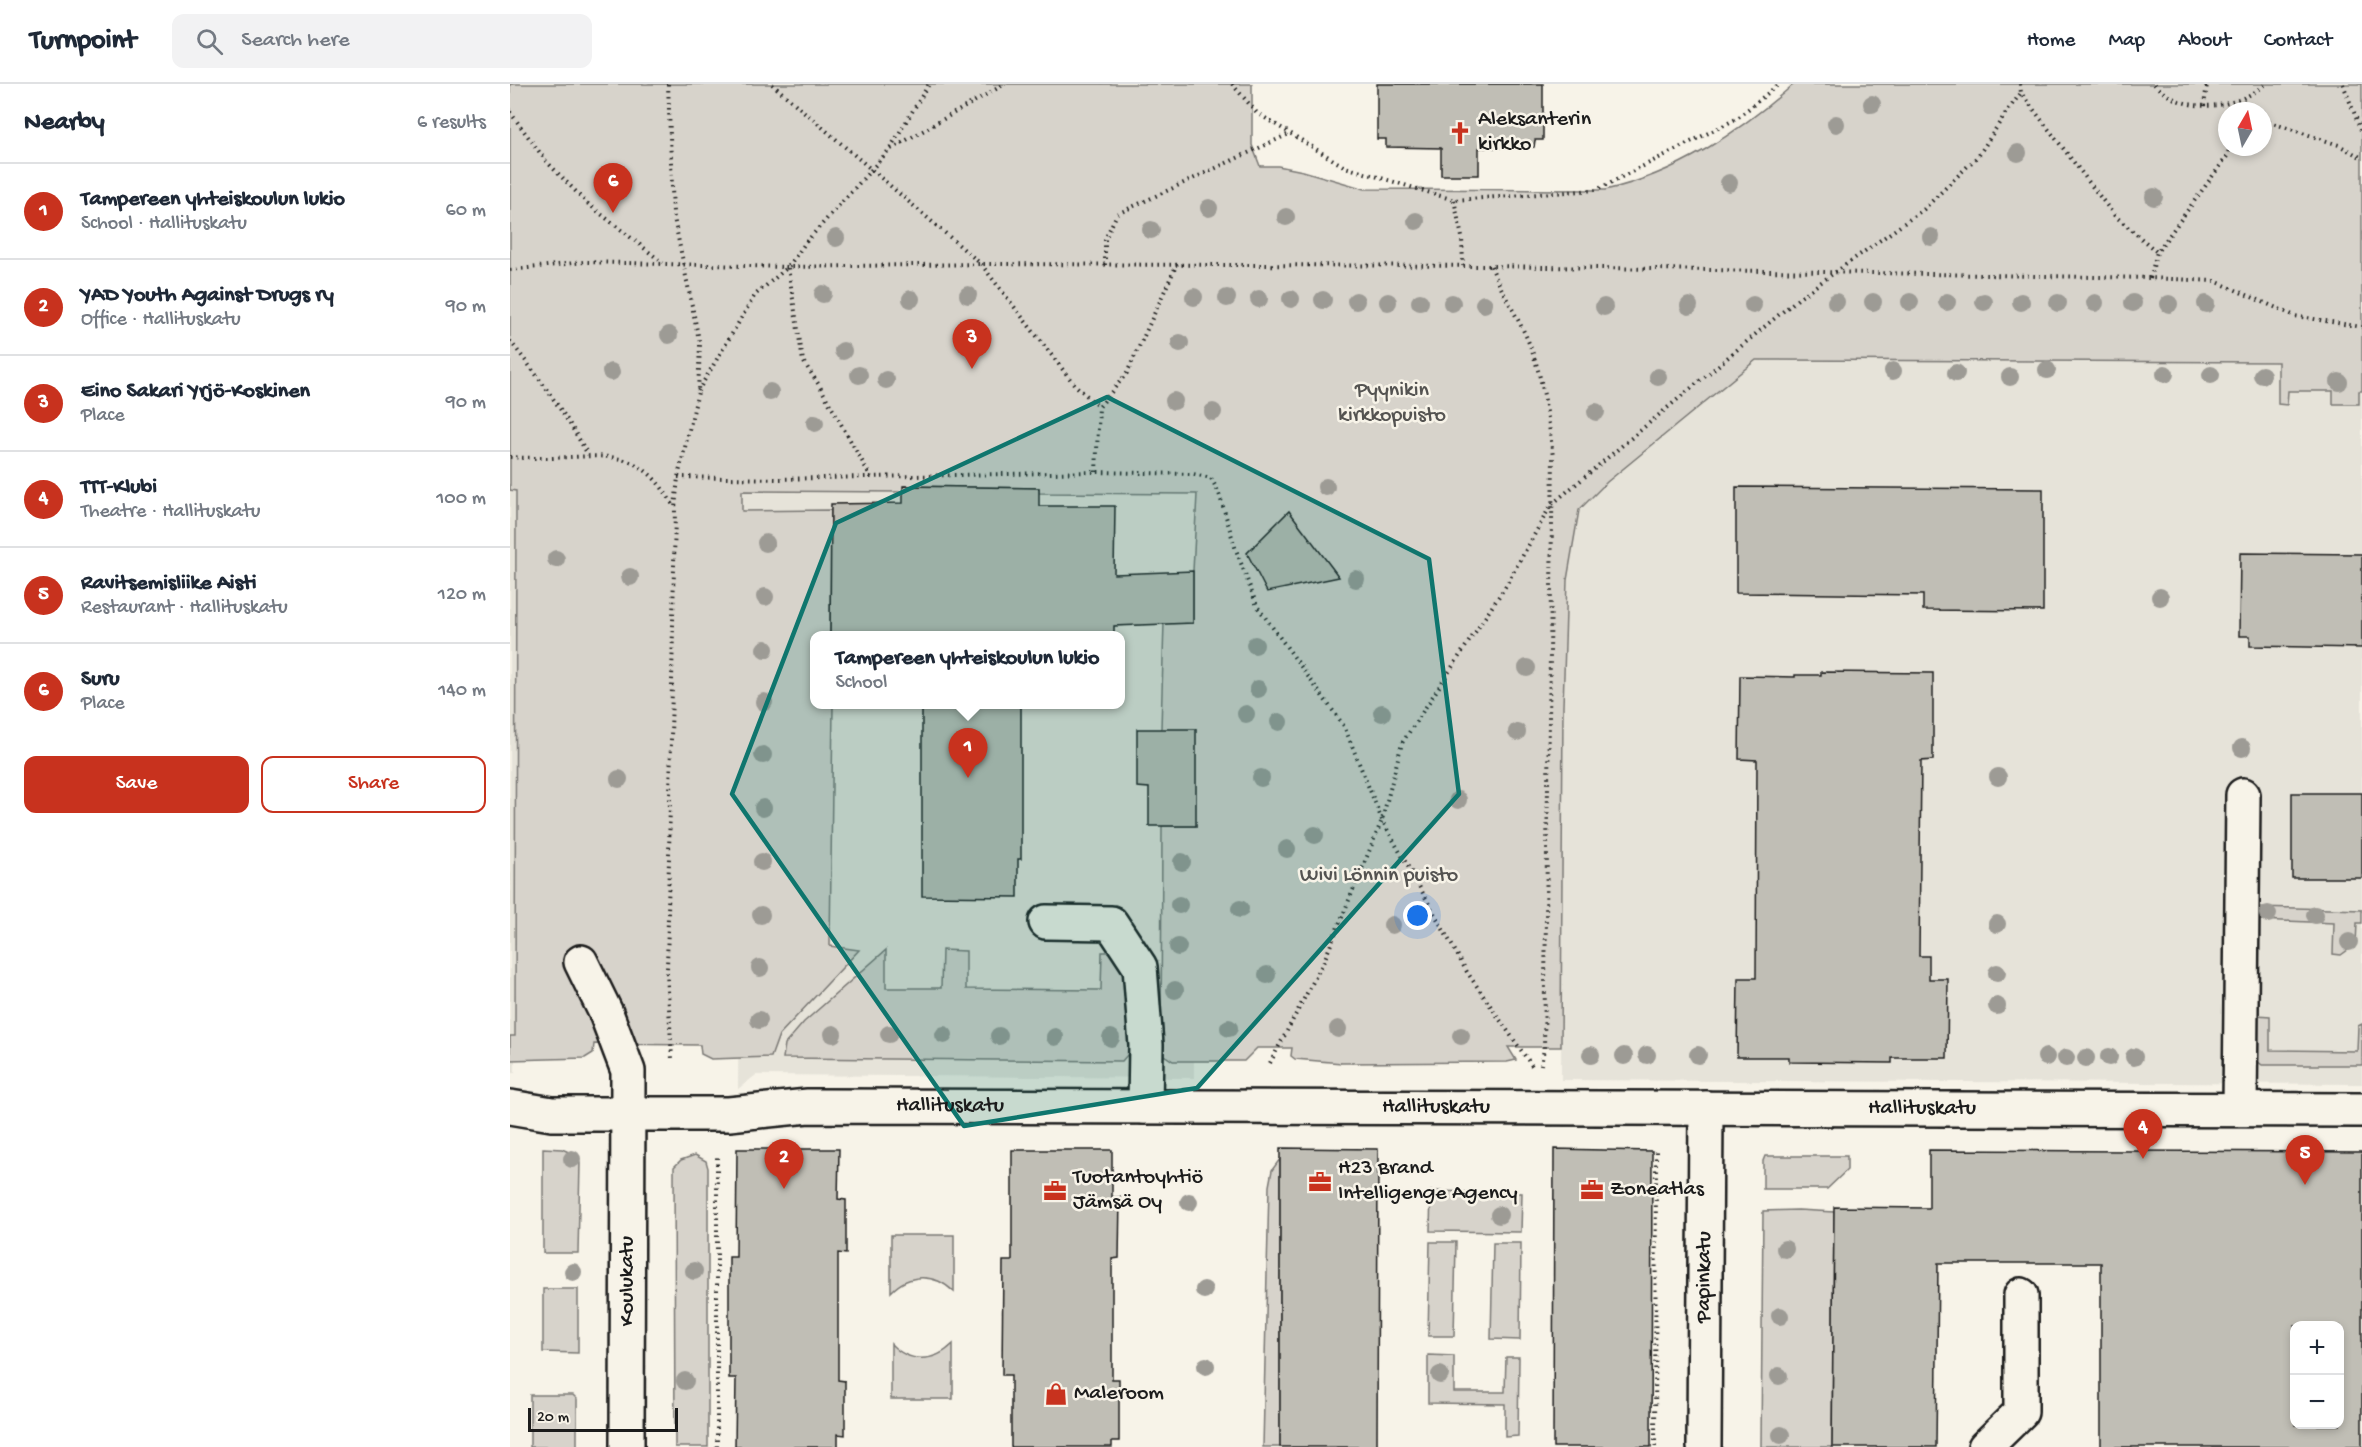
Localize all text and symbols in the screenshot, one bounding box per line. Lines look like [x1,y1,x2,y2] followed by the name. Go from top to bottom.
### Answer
[172,14,592,68] search box
[30,25,136,58] text: Turnpoint
[193,25,226,58] icon: search
[241,28,350,54] text: Search here
[2027,29,2075,54] text: Home
[2108,29,2145,54] text: Map
[2178,29,2231,54] text: About
[2264,29,2332,54] text: Contact
[2218,102,2272,156] north arrow
[1478,107,1592,158] place label: Aleksanterin kirkko
[24,108,105,139] text: Nearby
[417,112,486,135] text: 6 results
[1447,120,1473,146] church icon: Aleksanterin kirkko
[594,164,632,213] pin: 6
[81,187,345,213] text: Tampereen yhteiskoulun lukio
[39,200,48,223] text: 1
[446,200,486,223] text: 60 m
[81,213,247,236] text: School · Hallituskatu
[81,283,334,309] text: YAD Youth Against Drugs ry
[39,296,48,319] text: 2
[446,296,486,319] text: 90 m
[81,309,241,332] text: Office · Hallituskatu
[952,320,992,369] pin: 3
[1338,378,1446,429] park label: Pyynikin kirkkopuisto
[81,379,310,405] text: Eino Sakari Yrjö-Koskinen
[38,392,49,415] text: 3
[446,392,486,415] text: 90 m
[81,405,125,428] text: Place
[81,475,157,501] text: TTT-Klubi
[39,488,48,511] text: 4
[436,488,486,511] text: 100 m
[81,501,260,524] text: Theatre · Hallituskatu
[81,571,256,597] text: Ravitsemisliike Aisti
[38,584,49,607] text: 5
[438,584,486,607] text: 120 m
[81,597,288,620] text: Restaurant · Hallituskatu
[810,631,1125,709] popup
[835,646,1100,672] text: Tampereen yhteiskoulun lukio
[81,667,120,693] text: Suru
[835,672,887,695] text: School
[38,680,49,703] text: 6
[438,680,486,703] text: 140 m
[81,693,125,716] text: Place
[948,728,988,778] pin: 1
[24,756,249,813] button: Save
[261,756,486,813] button: Share
[1300,863,1458,889] park label: Wivi Lönnin puisto
[1403,901,1432,930] your location
[896,1093,1004,1120] street label: Hallituskatu
[1382,1094,1490,1121] street label: Hallituskatu
[1868,1096,1976,1122] street label: Hallituskatu
[2124,1110,2162,1159] pin: 4
[2286,1136,2324,1185] pin: 5
[764,1140,804,1189] pin: 2
[1338,1156,1518,1207] place label: H23 Brand Intelligenge Agency
[1071,1165,1203,1216] place label: Tuotantoyhtiö Jämsä Oy
[1307,1169,1333,1195] office icon: H23 Brand Intelligenge Agency
[1579,1177,1605,1203] office icon: Zoneatlas
[1610,1177,1705,1203] place label: Zoneatlas
[1042,1178,1068,1204] office icon: Tuotantoyhtiö Jämsä Oy
[1692,1231,1718,1324] street label: Papinkatu
[615,1236,641,1326] street label: Koulukatu
[2290,1321,2344,1429] map controls
[2290,1321,2344,1375] button: +
[2290,1375,2344,1429] button: −
[1043,1381,1069,1407] shop icon: Maleroom
[1074,1381,1164,1407] place label: Maleroom
[528,1405,678,1432] scale bar
[537,1409,569,1428] text: 20 m

